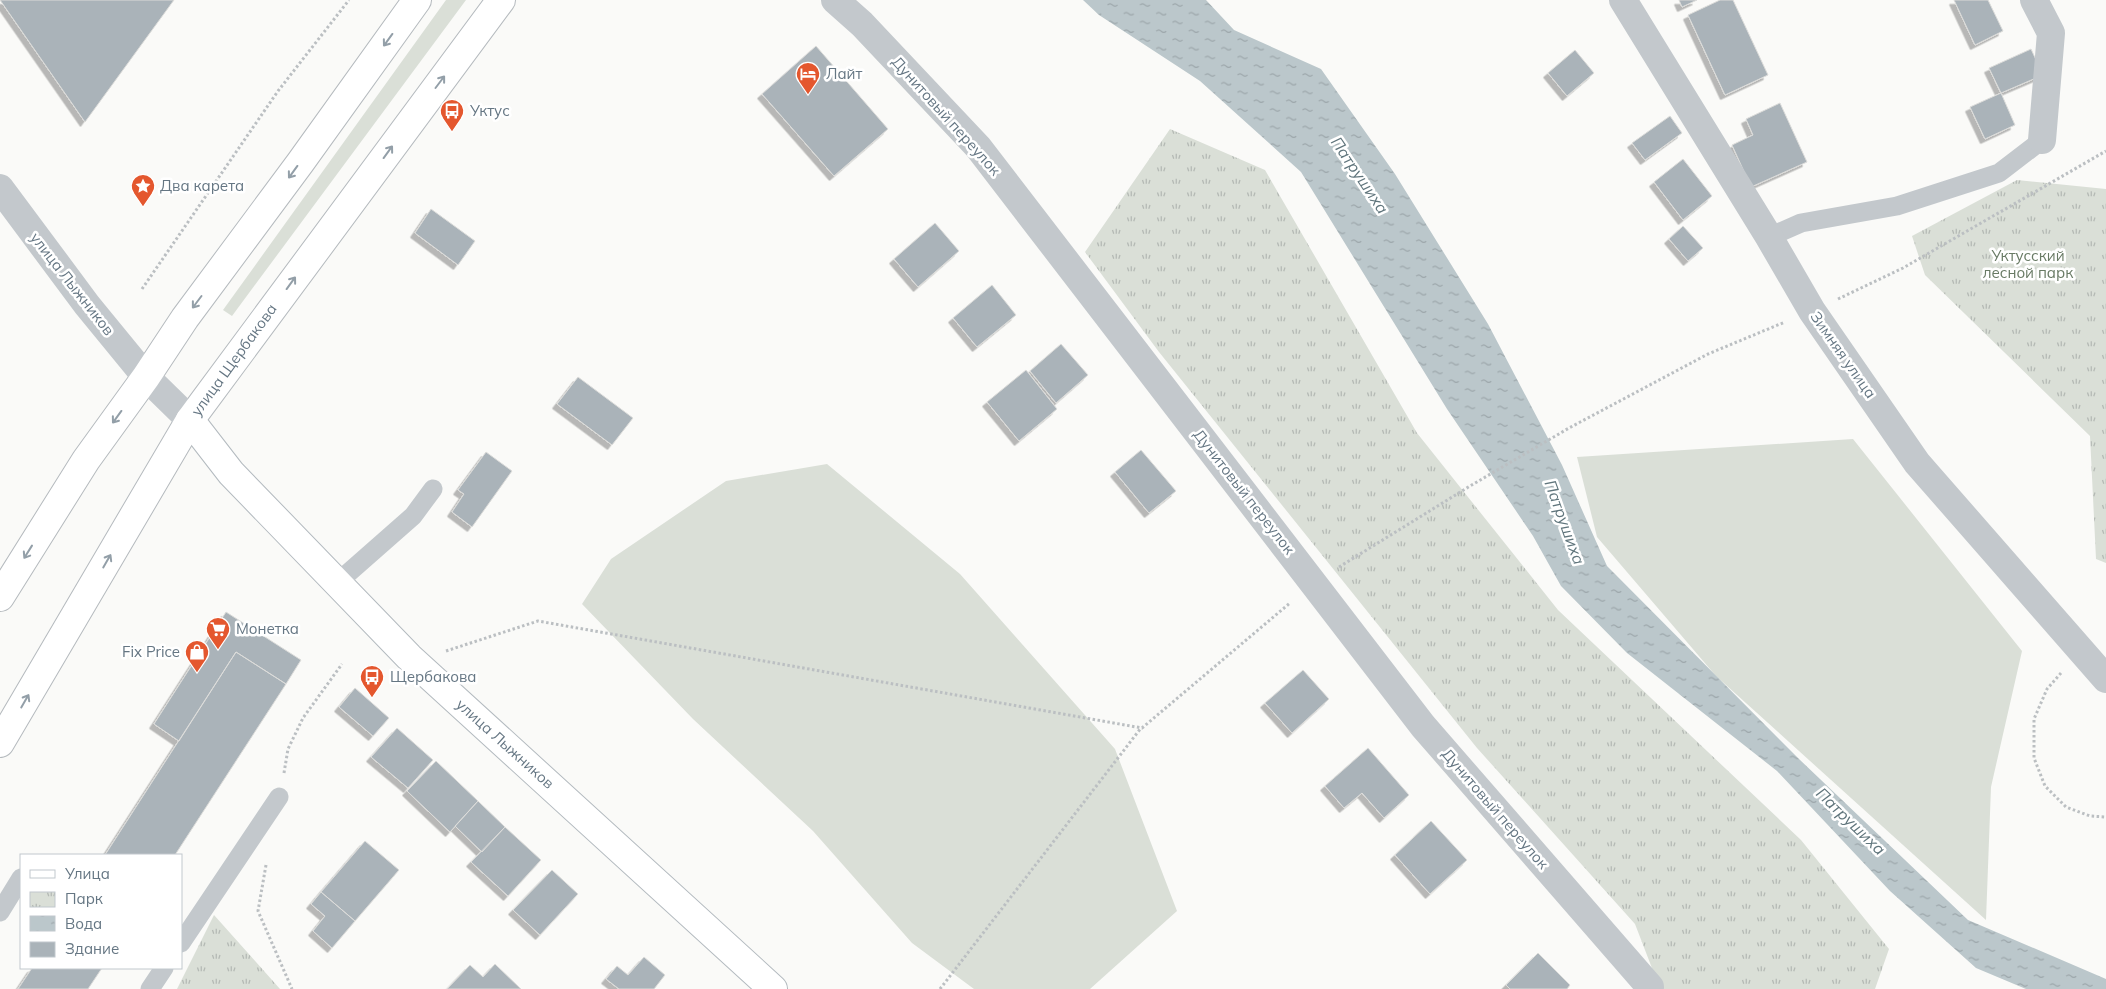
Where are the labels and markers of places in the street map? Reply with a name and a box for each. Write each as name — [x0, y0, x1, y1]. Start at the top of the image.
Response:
hotel icon: Лайт — [795, 61, 821, 95]
place label: Лайт — [826, 64, 863, 83]
bus stop icon: Уктус — [439, 98, 465, 132]
place label: Уктус — [469, 101, 510, 120]
place icon: Два карета — [130, 173, 156, 207]
place label: Два карета — [160, 176, 244, 195]
supermarket icon: Монетка — [205, 616, 231, 650]
place label: Монетка — [236, 619, 299, 638]
shop icon: Fix Price — [184, 639, 210, 673]
place label: Fix Price — [122, 642, 180, 661]
bus stop icon: Щербакова — [359, 664, 385, 698]
place label: Щербакова — [390, 667, 476, 686]

